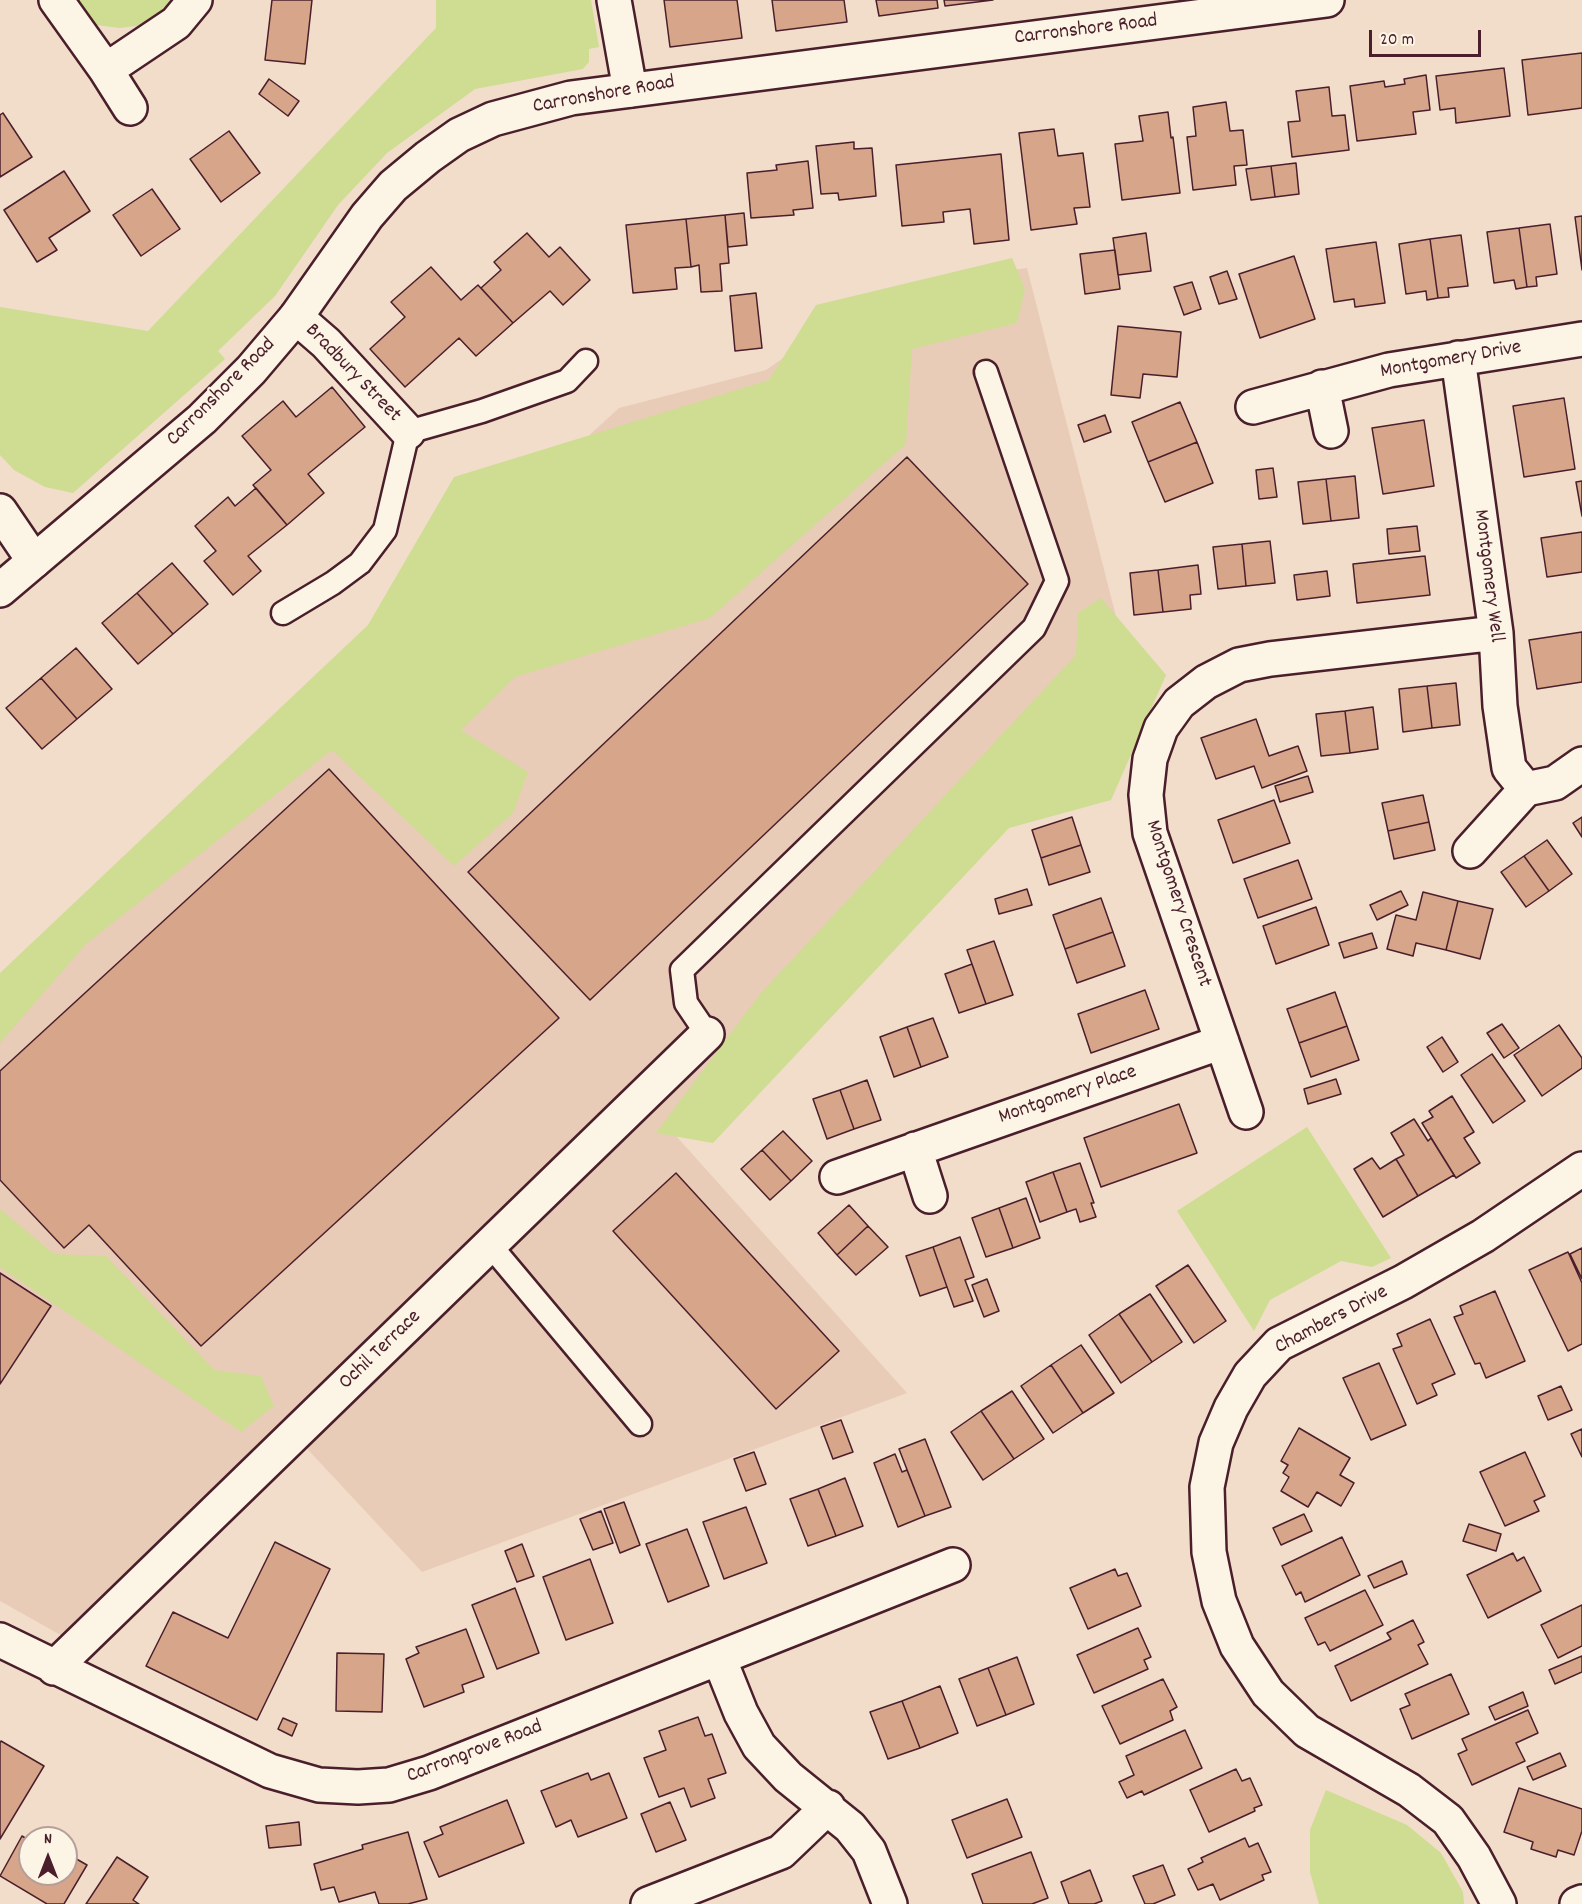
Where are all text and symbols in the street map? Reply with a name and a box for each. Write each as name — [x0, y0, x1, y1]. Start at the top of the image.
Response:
street label: Carronshore Road — [1013, 10, 1159, 52]
scale bar — [1372, 18, 1484, 56]
text: 20 m — [1380, 28, 1414, 53]
street label: Carronshore Road — [531, 71, 677, 121]
street label: Bradbury Street — [299, 319, 405, 429]
street label: Carronshore Road — [162, 333, 282, 453]
street label: Montgomery Drive — [1378, 336, 1524, 386]
street label: Montgomery Well — [1466, 508, 1508, 644]
street label: Montgomery Crescent — [1138, 817, 1216, 991]
street label: Montgomery Place — [996, 1061, 1140, 1131]
street label: Chambers Drive — [1271, 1281, 1393, 1361]
street label: Ochil Terrace — [335, 1306, 427, 1396]
street label: Carrongrove Road — [404, 1716, 546, 1790]
north arrow — [18, 1826, 78, 1886]
text: N — [44, 1828, 52, 1851]

